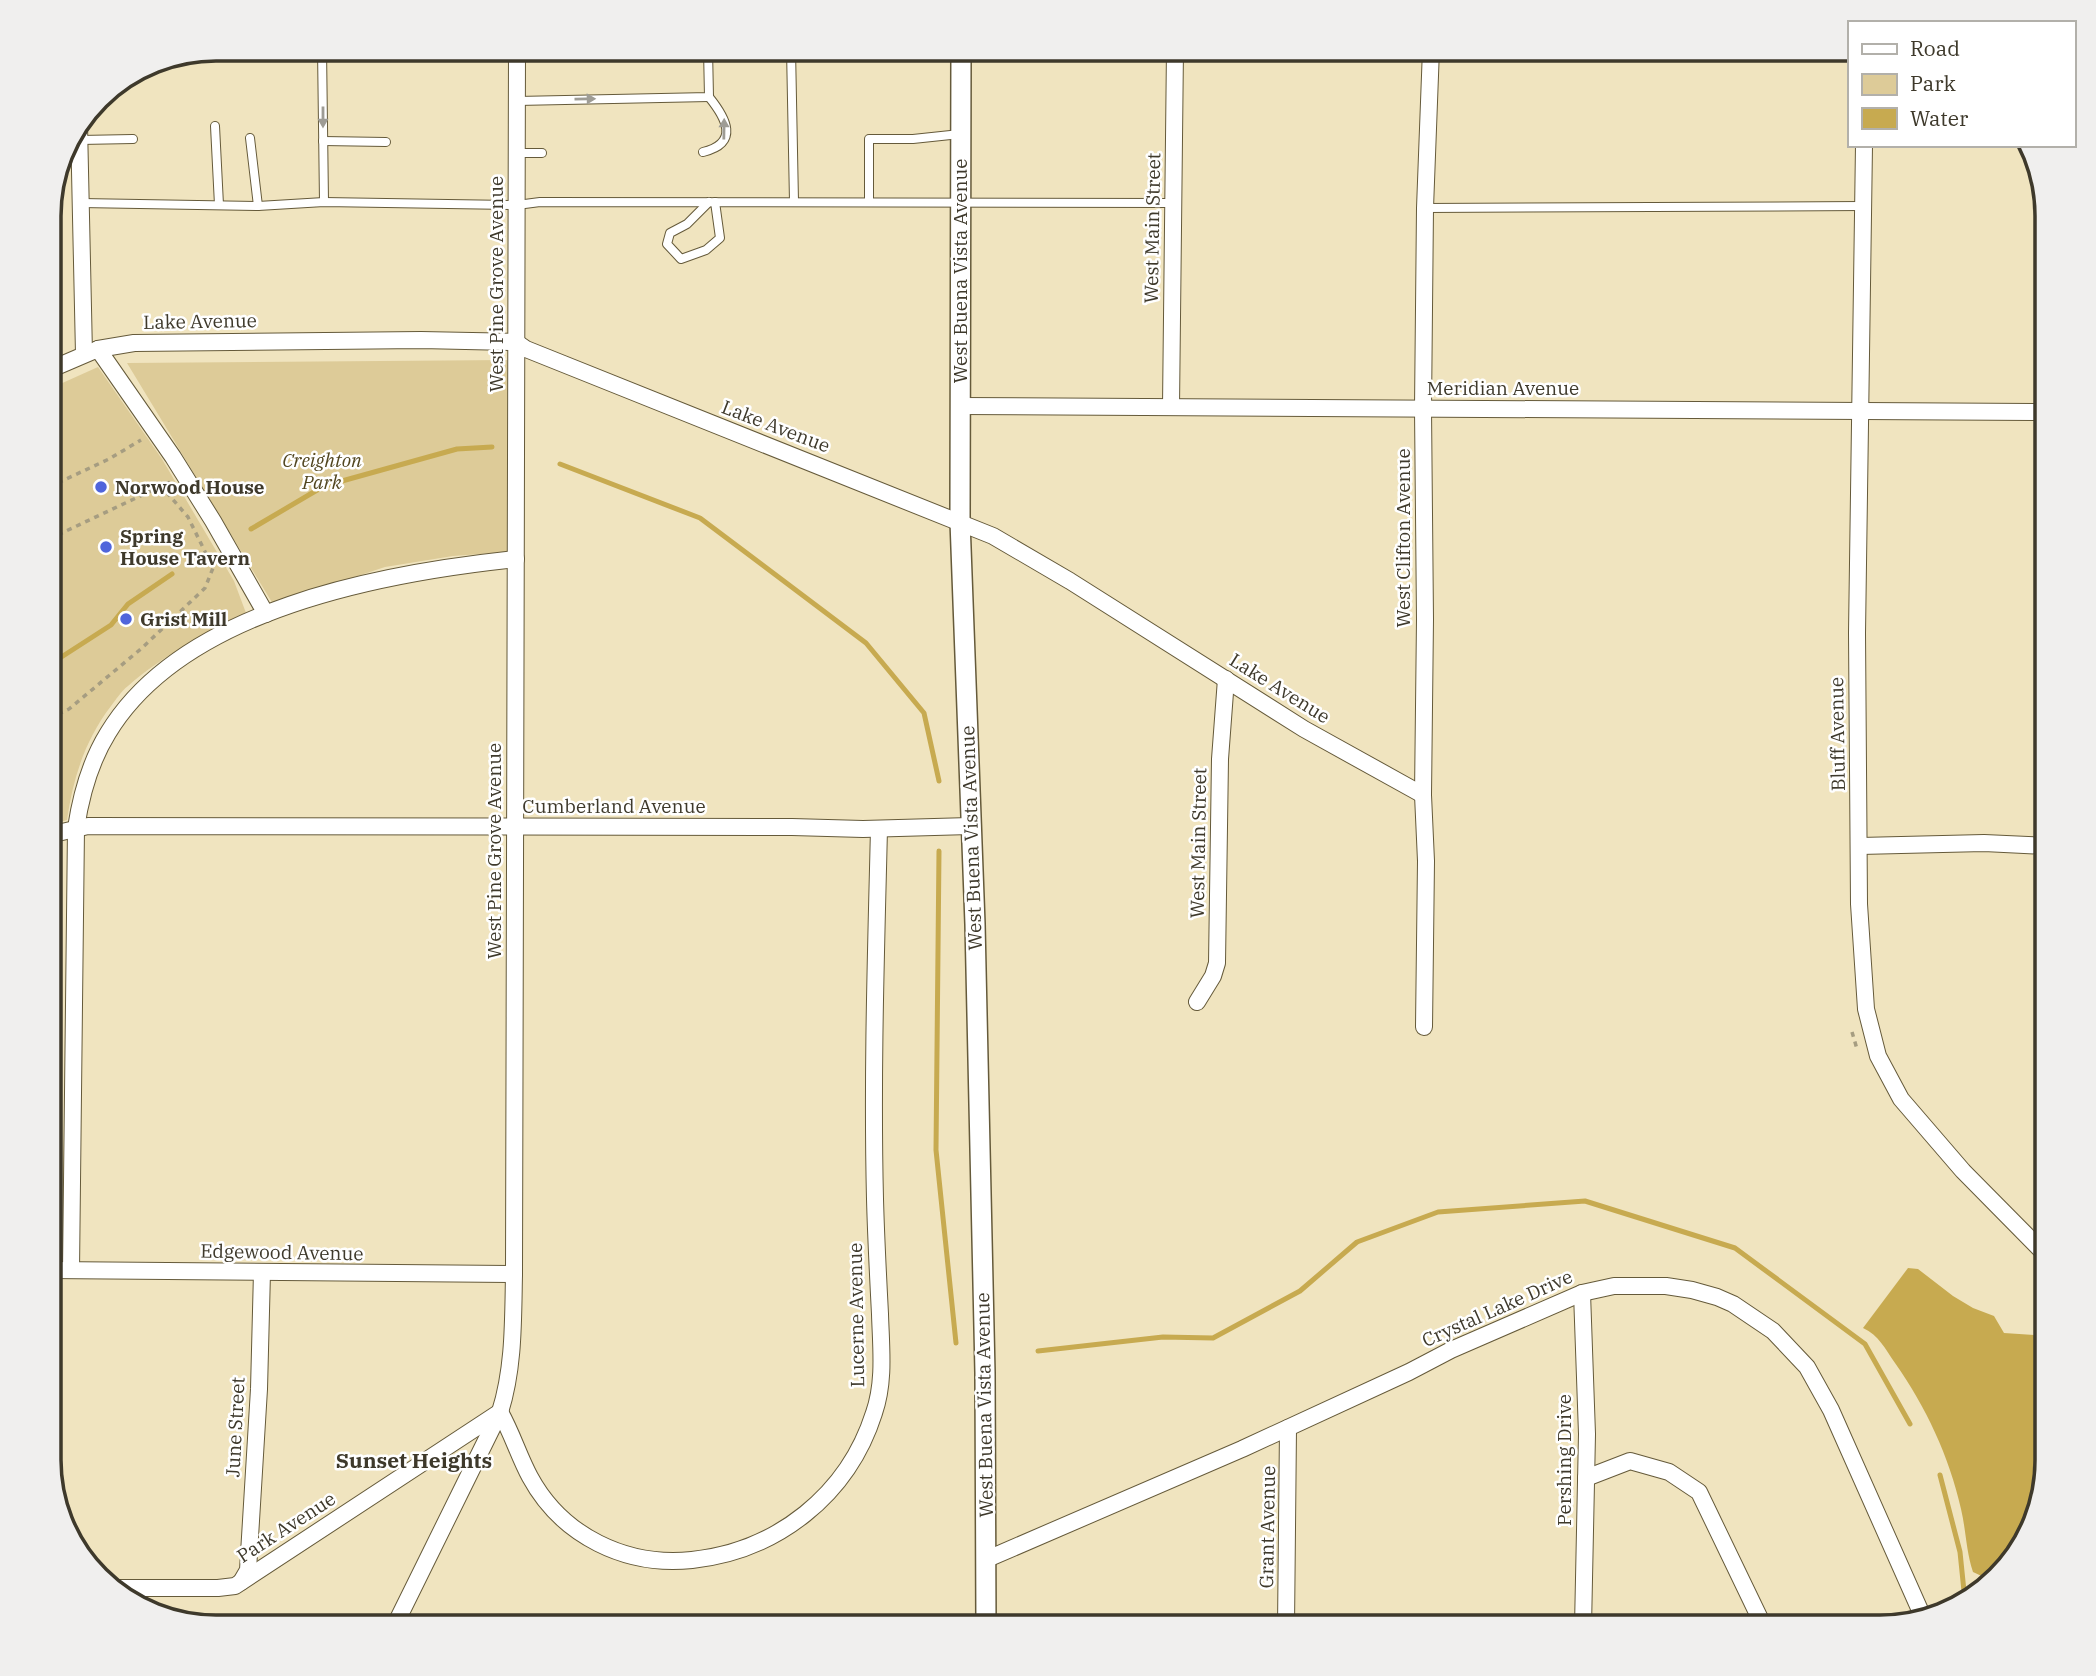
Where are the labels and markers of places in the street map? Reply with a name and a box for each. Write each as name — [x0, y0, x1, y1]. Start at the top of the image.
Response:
place label: Norwood House — [115, 475, 265, 499]
marker: Norwood House — [93, 479, 109, 495]
place label: Spring House Tavern — [120, 524, 250, 570]
marker: Spring House Tavern — [98, 539, 114, 555]
place label: Grist Mill — [140, 607, 227, 631]
marker: Grist Mill — [118, 611, 134, 627]

